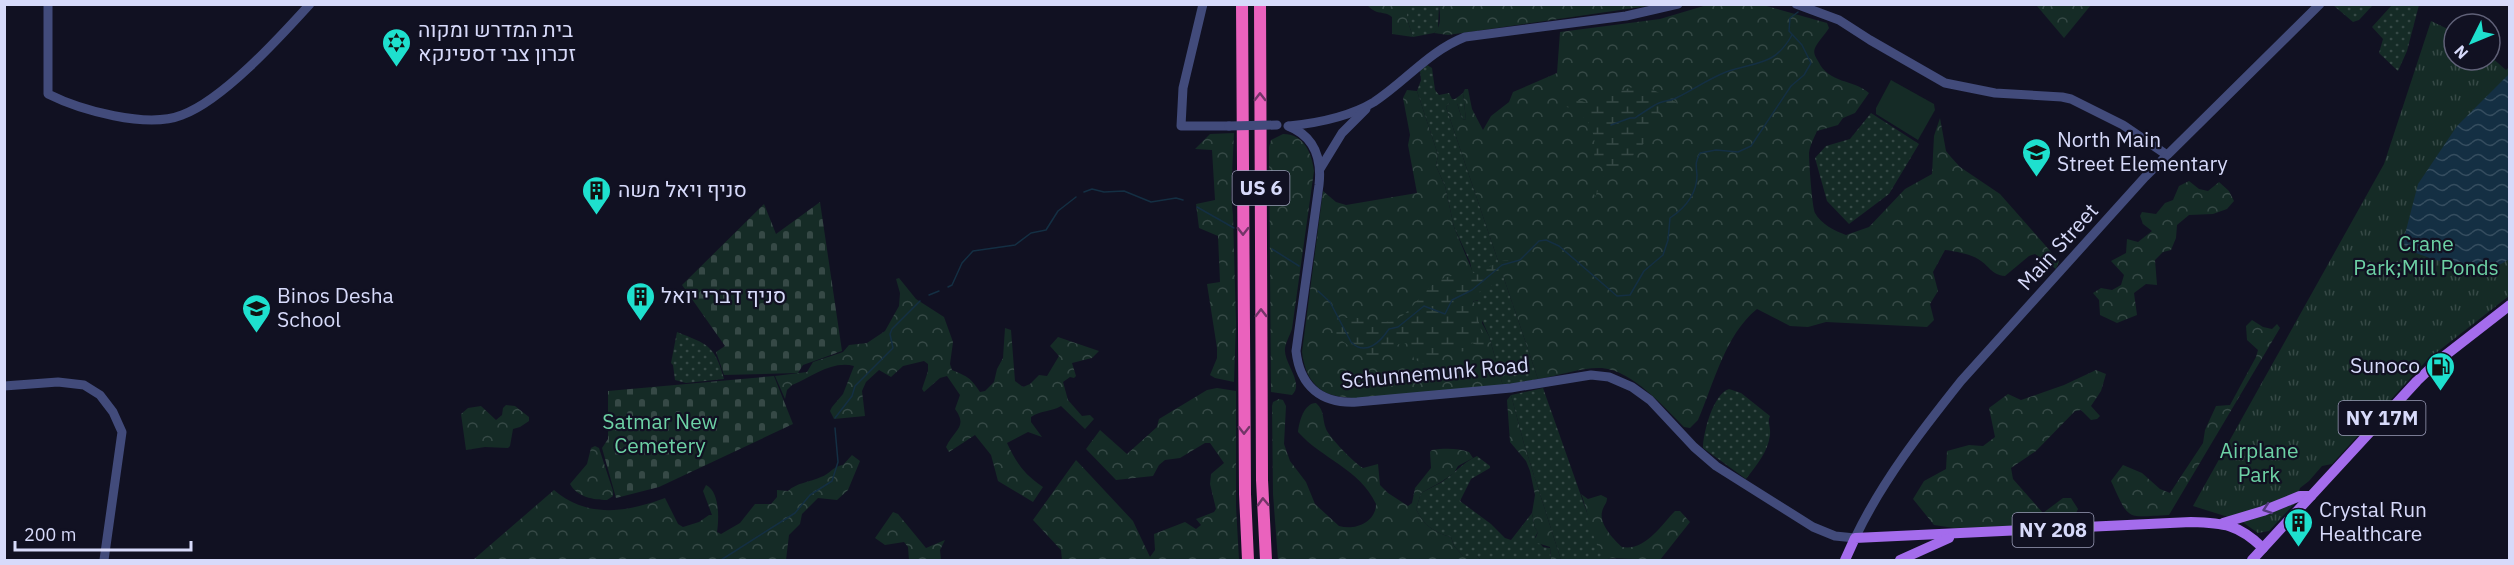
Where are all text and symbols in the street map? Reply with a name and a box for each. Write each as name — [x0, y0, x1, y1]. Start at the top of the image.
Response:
north arrow — [2442, 12, 2502, 72]
place label: בית המדרש ומקוה זכרון צבי דספינקא — [418, 15, 576, 67]
synagogue icon: בית המדרש ומקוה זכרון צבי דספינקא — [381, 26, 413, 68]
text: N — [2450, 41, 2472, 63]
one-way arrow — [1254, 93, 1267, 102]
place label: North Main Street Elementary — [2057, 125, 2228, 177]
school or university icon: North Main Street Elementary — [2020, 136, 2052, 178]
road number: US 6 — [1232, 171, 1290, 205]
building icon: סניף ויאל משה — [581, 174, 613, 216]
place label: סניף ויאל משה — [618, 175, 747, 203]
street label: Main Street — [2011, 197, 2104, 296]
one-way arrow — [1237, 226, 1249, 235]
park label: Crane Park;Mill Ponds — [2353, 229, 2499, 281]
building icon: סניף דברי יואל — [624, 280, 656, 322]
place label: Binos Desha School — [277, 281, 394, 333]
place label: סניף דברי יואל — [661, 281, 786, 309]
school or university icon: Binos Desha School — [240, 292, 272, 334]
one-way arrow — [1255, 309, 1268, 318]
street label: Schunnemunk Road — [1340, 350, 1530, 394]
fuel station icon: Sunoco — [2425, 350, 2457, 392]
place label: Sunoco — [2350, 351, 2420, 379]
road number: NY 17M — [2338, 401, 2426, 435]
park label: Satmar New Cemetery — [602, 407, 718, 459]
one-way arrow — [1238, 426, 1250, 435]
park label: Airplane Park — [2220, 436, 2298, 488]
place label: Crystal Run Healthcare — [2319, 495, 2427, 547]
one-way arrow — [1257, 498, 1269, 507]
one-way arrow — [2262, 502, 2273, 515]
building icon: Crystal Run Healthcare — [2282, 506, 2314, 548]
road number: NY 208 — [2012, 513, 2094, 547]
scale bar — [15, 514, 190, 552]
text: 200 m — [24, 523, 76, 546]

